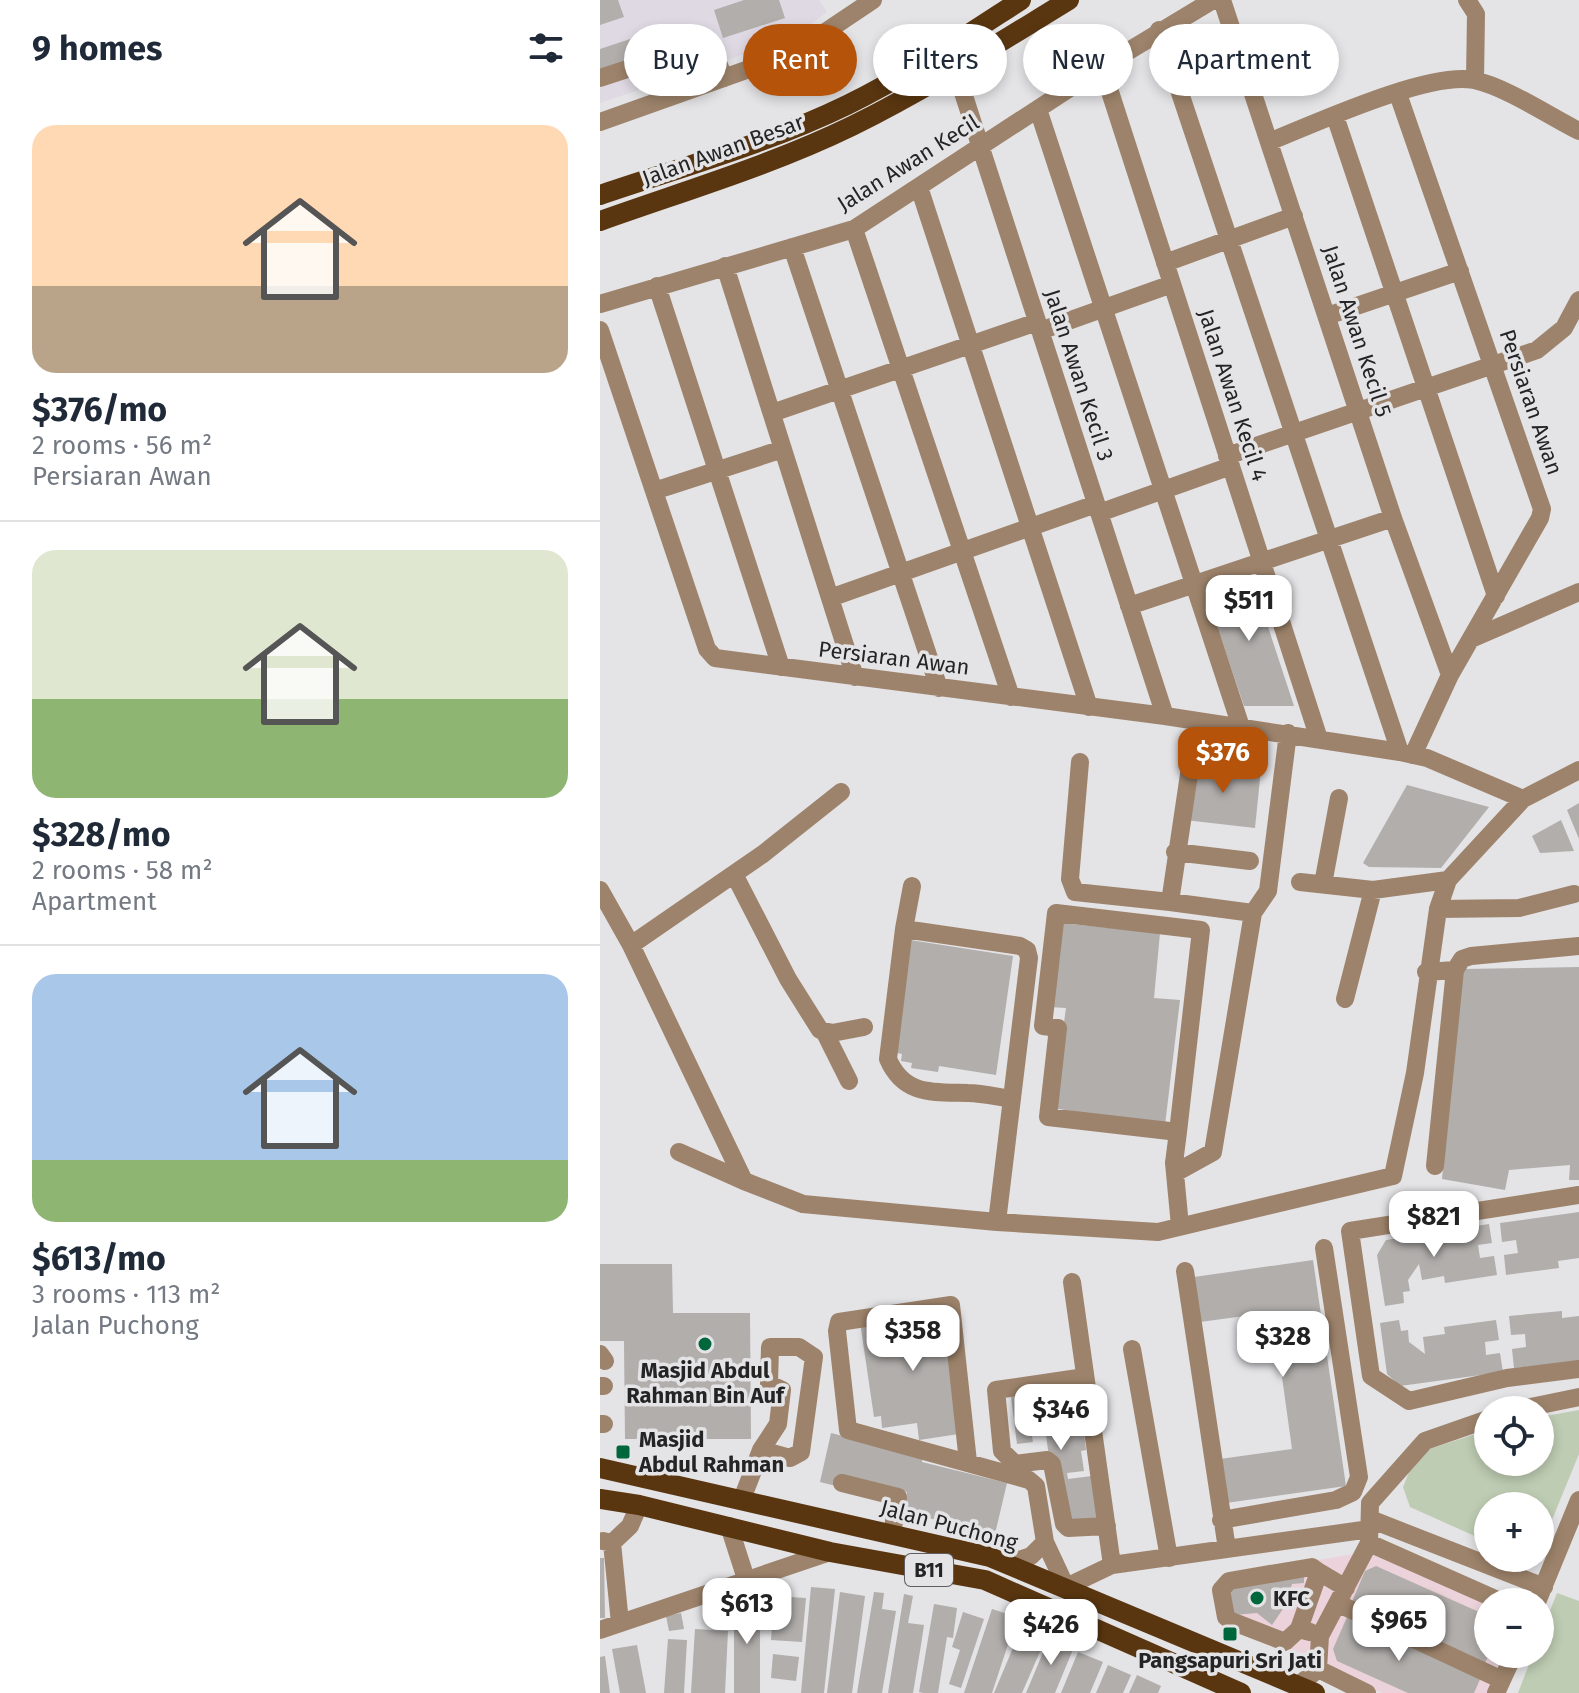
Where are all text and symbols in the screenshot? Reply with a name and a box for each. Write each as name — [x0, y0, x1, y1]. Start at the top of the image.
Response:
chip: Buy — [624, 24, 727, 96]
chip: Rent — [743, 24, 857, 96]
chip: Filters — [873, 24, 1007, 96]
chip: New — [1023, 24, 1133, 96]
chip: Apartment — [1149, 24, 1339, 96]
icon: filters — [524, 26, 568, 70]
text: 9 homes — [32, 28, 163, 69]
street label: Jalan Awan Besar — [638, 108, 808, 192]
street label: Jalan Awan Kecil — [832, 109, 984, 217]
icon: home — [228, 177, 372, 321]
street label: Jalan Awan Kecil 5 — [1317, 242, 1397, 420]
street label: Jalan Awan Kecil 3 — [1039, 286, 1119, 464]
street label: Jalan Awan Kecil 4 — [1192, 305, 1274, 485]
street label: Persiaran Awan — [1493, 326, 1569, 478]
text: $376/mo — [32, 389, 167, 430]
text: 2 rooms · 56 m² — [32, 430, 212, 461]
text: Persiaran Awan — [32, 461, 212, 492]
pin: $511 — [1202, 575, 1296, 643]
text: $511 — [1224, 585, 1274, 616]
icon: home — [228, 602, 372, 746]
street label: Persiaran Awan — [817, 635, 971, 681]
pin: $376 — [1176, 727, 1270, 795]
text: $376 — [1196, 737, 1250, 768]
text: $328/mo — [32, 814, 171, 855]
text: 2 rooms · 58 m² — [32, 855, 213, 886]
text: Apartment — [32, 886, 157, 917]
icon: home — [228, 1026, 372, 1170]
pin: $821 — [1387, 1191, 1481, 1259]
text: $821 — [1407, 1201, 1461, 1232]
text: $613/mo — [32, 1238, 166, 1279]
text: 3 rooms · 113 m² — [32, 1279, 221, 1310]
pin: $358 — [866, 1305, 960, 1373]
text: Jalan Puchong — [32, 1310, 199, 1341]
pin: $328 — [1236, 1311, 1330, 1379]
text: $358 — [885, 1315, 941, 1346]
text: $328 — [1255, 1321, 1311, 1352]
marker: Masjid Abdul Rahman Bin Auf — [696, 1335, 714, 1353]
place label: Masjid Abdul Rahman Bin Auf — [626, 1357, 786, 1409]
pin: $346 — [1014, 1384, 1108, 1452]
text: $346 — [1032, 1394, 1090, 1425]
map controls — [1474, 1396, 1554, 1668]
button: locate — [1474, 1396, 1554, 1476]
place label: Masjid Abdul Rahman — [638, 1426, 784, 1478]
marker: Masjid Abdul Rahman — [614, 1443, 632, 1461]
button: + — [1474, 1492, 1554, 1572]
street label: Jalan Puchong — [877, 1494, 1021, 1556]
road number: B11 — [905, 1554, 953, 1586]
pin: $613 — [700, 1578, 794, 1646]
place label: KFC — [1273, 1585, 1310, 1612]
text: $613 — [720, 1588, 774, 1619]
button: − — [1474, 1588, 1554, 1668]
marker: KFC — [1248, 1589, 1266, 1607]
pin: $965 — [1352, 1595, 1446, 1663]
pin: $426 — [1004, 1599, 1098, 1667]
text: $965 — [1371, 1605, 1427, 1636]
text: $426 — [1023, 1609, 1079, 1640]
marker: Pangsapuri Sri Jati — [1221, 1625, 1239, 1643]
place label: Pangsapuri Sri Jati — [1138, 1647, 1322, 1674]

